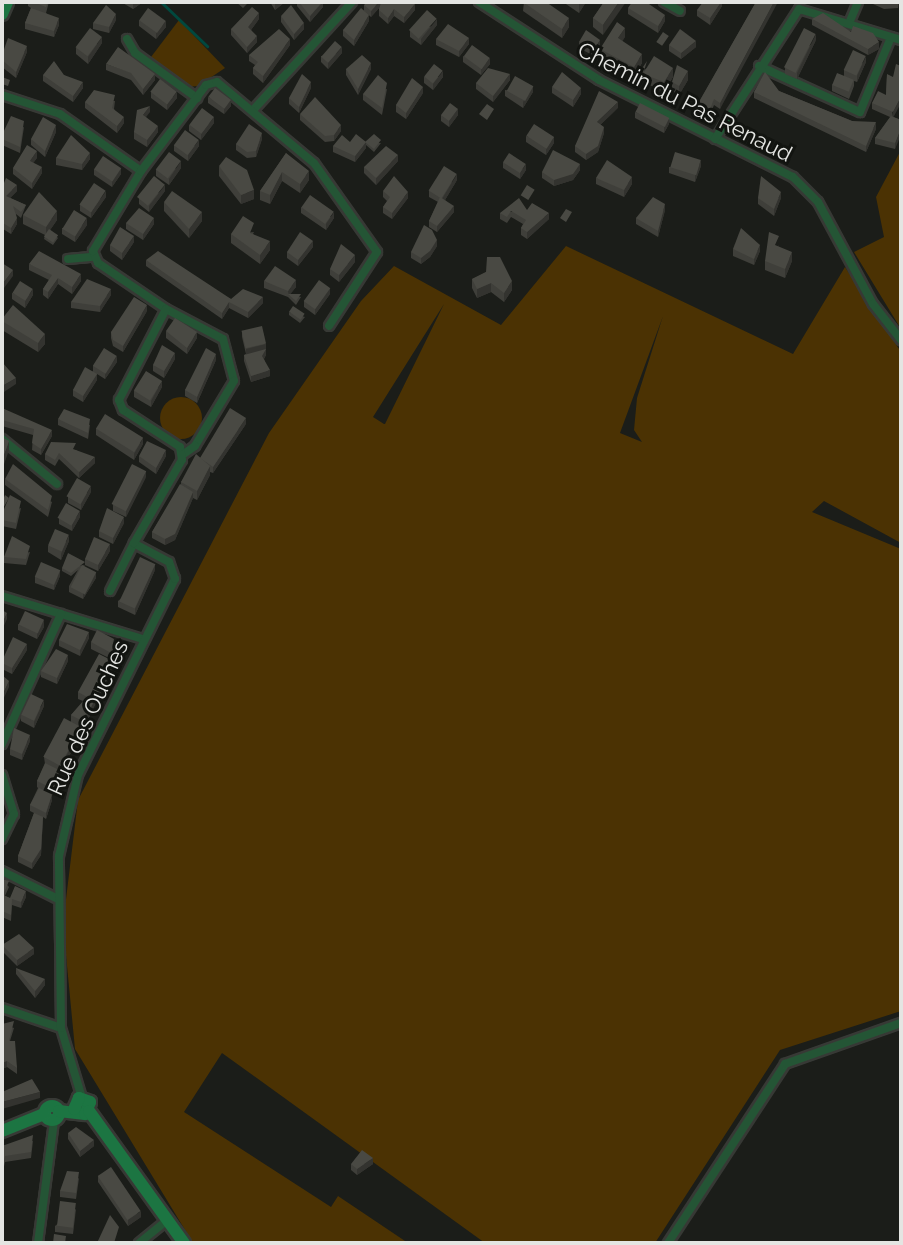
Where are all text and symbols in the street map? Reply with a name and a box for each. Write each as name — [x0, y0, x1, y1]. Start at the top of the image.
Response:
street label: Chemin du Pas Renaud — [573, 36, 797, 168]
street label: Rue des Ouches — [42, 637, 134, 799]

